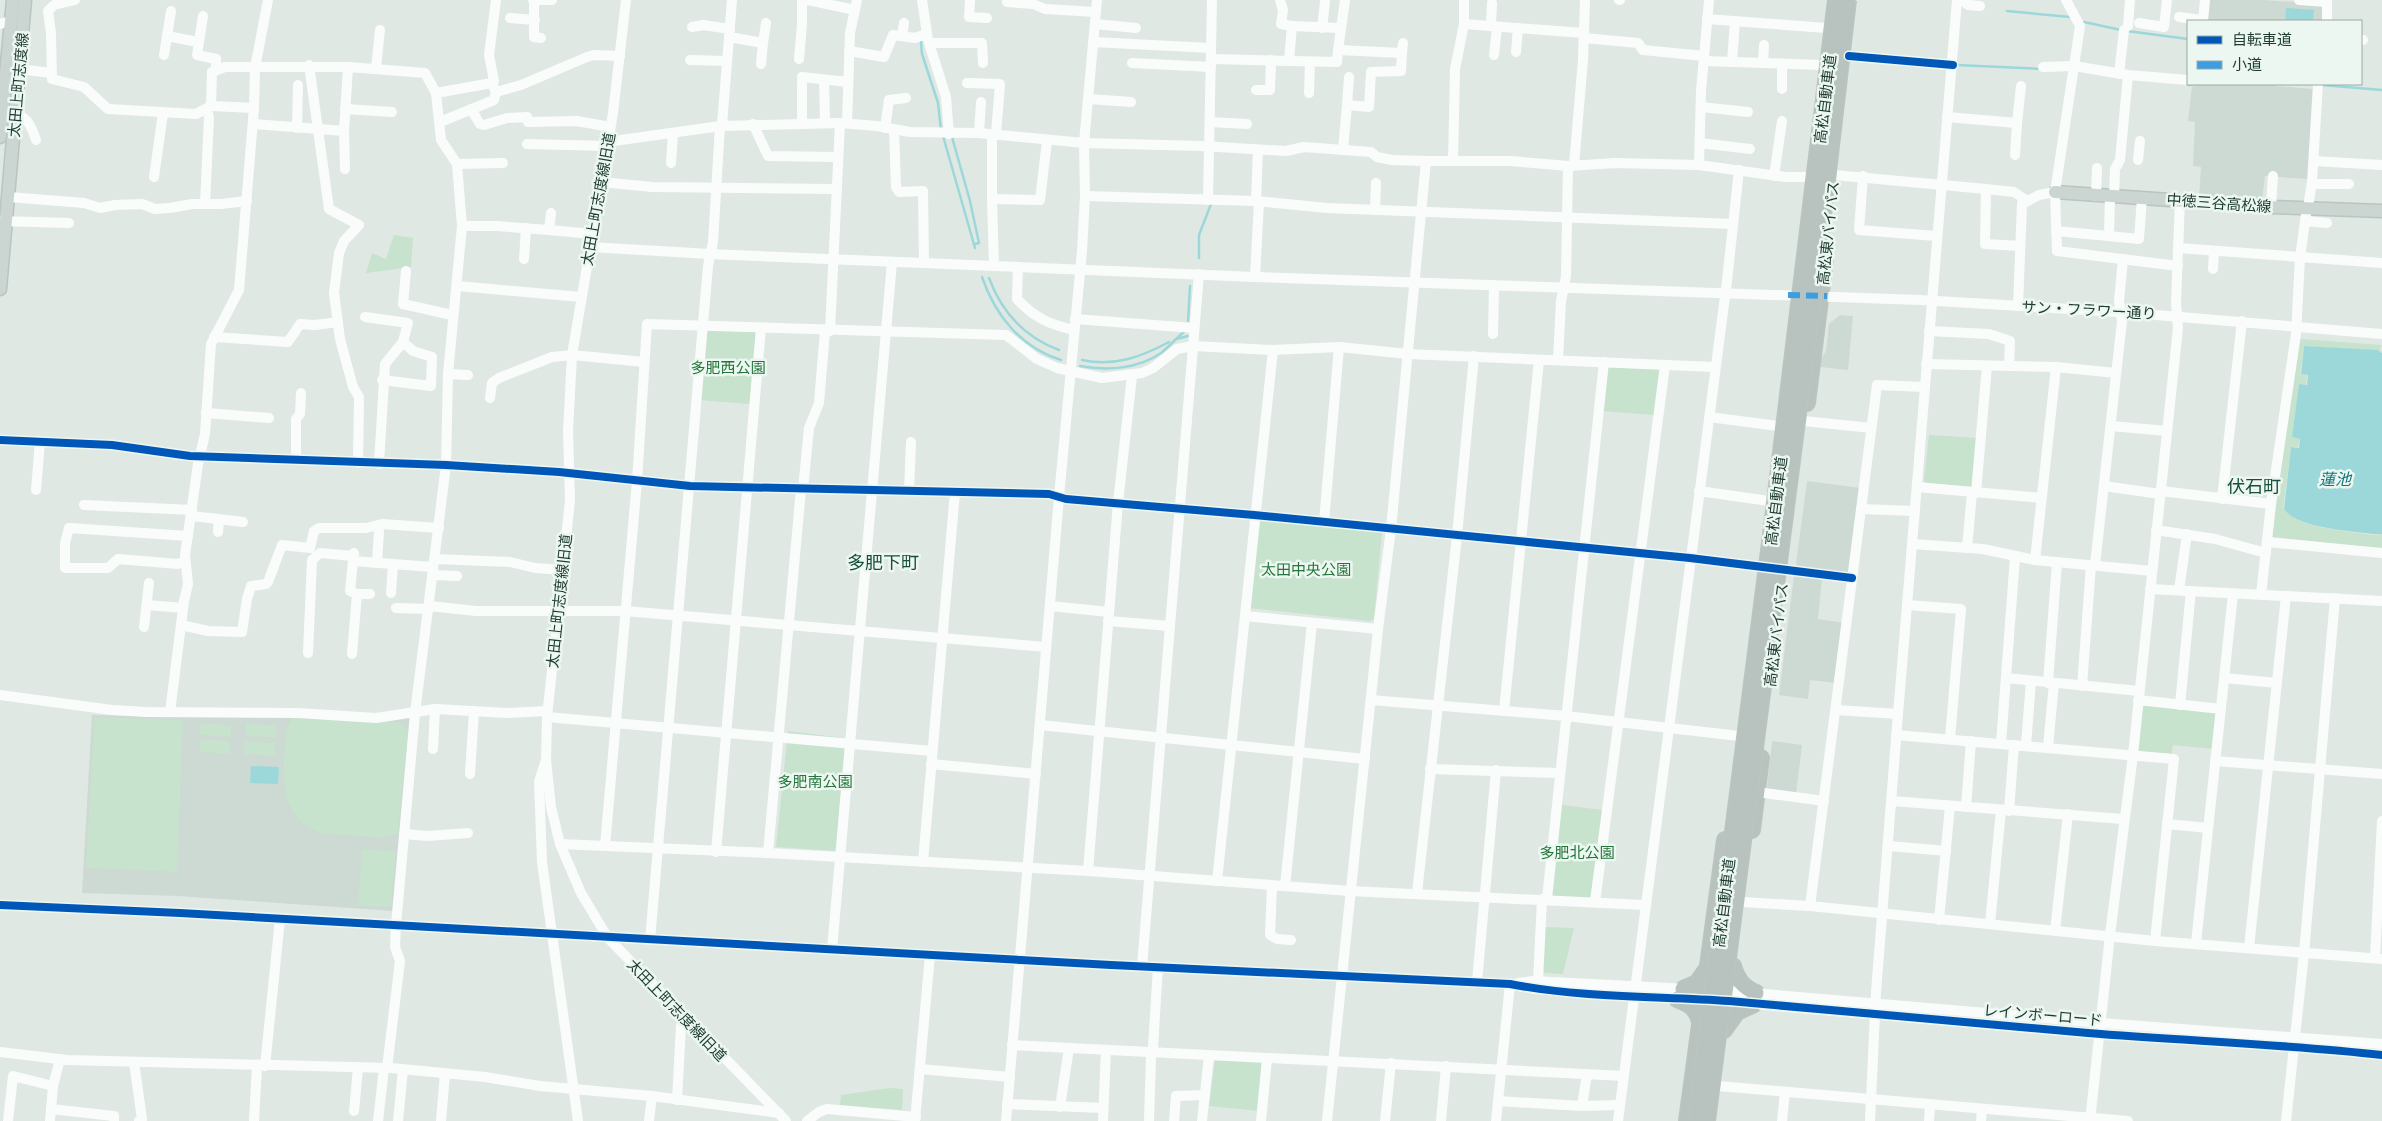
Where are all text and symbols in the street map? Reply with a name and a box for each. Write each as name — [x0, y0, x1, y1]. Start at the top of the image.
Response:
legend — [2187, 20, 2362, 85]
text: 自転車道 — [2232, 30, 2292, 49]
street label: 太田上町志度線 — [4, 32, 32, 138]
street label: 高松自動車道 — [1810, 53, 1840, 145]
text: 小道 — [2232, 55, 2262, 74]
street label: 太田上町志度線旧道 — [577, 131, 619, 267]
street label: 高松東バイパス — [1813, 180, 1843, 286]
street label: 中徳三谷高松線 — [2166, 190, 2272, 216]
street label: サン・フラワー通り — [2021, 297, 2157, 323]
park label: 多肥西公園 — [690, 358, 766, 377]
street label: 高松自動車道 — [1761, 455, 1791, 547]
water label: 蓮池 — [2319, 469, 2353, 489]
district label: 伏石町 — [2227, 475, 2281, 498]
street label: 太田上町志度線旧道 — [542, 533, 576, 669]
district label: 多肥下町 — [847, 551, 919, 574]
park label: 太田中央公園 — [1261, 560, 1351, 579]
street label: 高松東バイパス — [1760, 582, 1792, 688]
park label: 多肥南公園 — [777, 772, 853, 791]
park label: 多肥北公園 — [1539, 843, 1615, 862]
street label: 高松自動車道 — [1709, 857, 1739, 949]
street label: 太田上町志度線旧道 — [623, 955, 731, 1065]
street label: レインボーロード — [1982, 1000, 2104, 1030]

